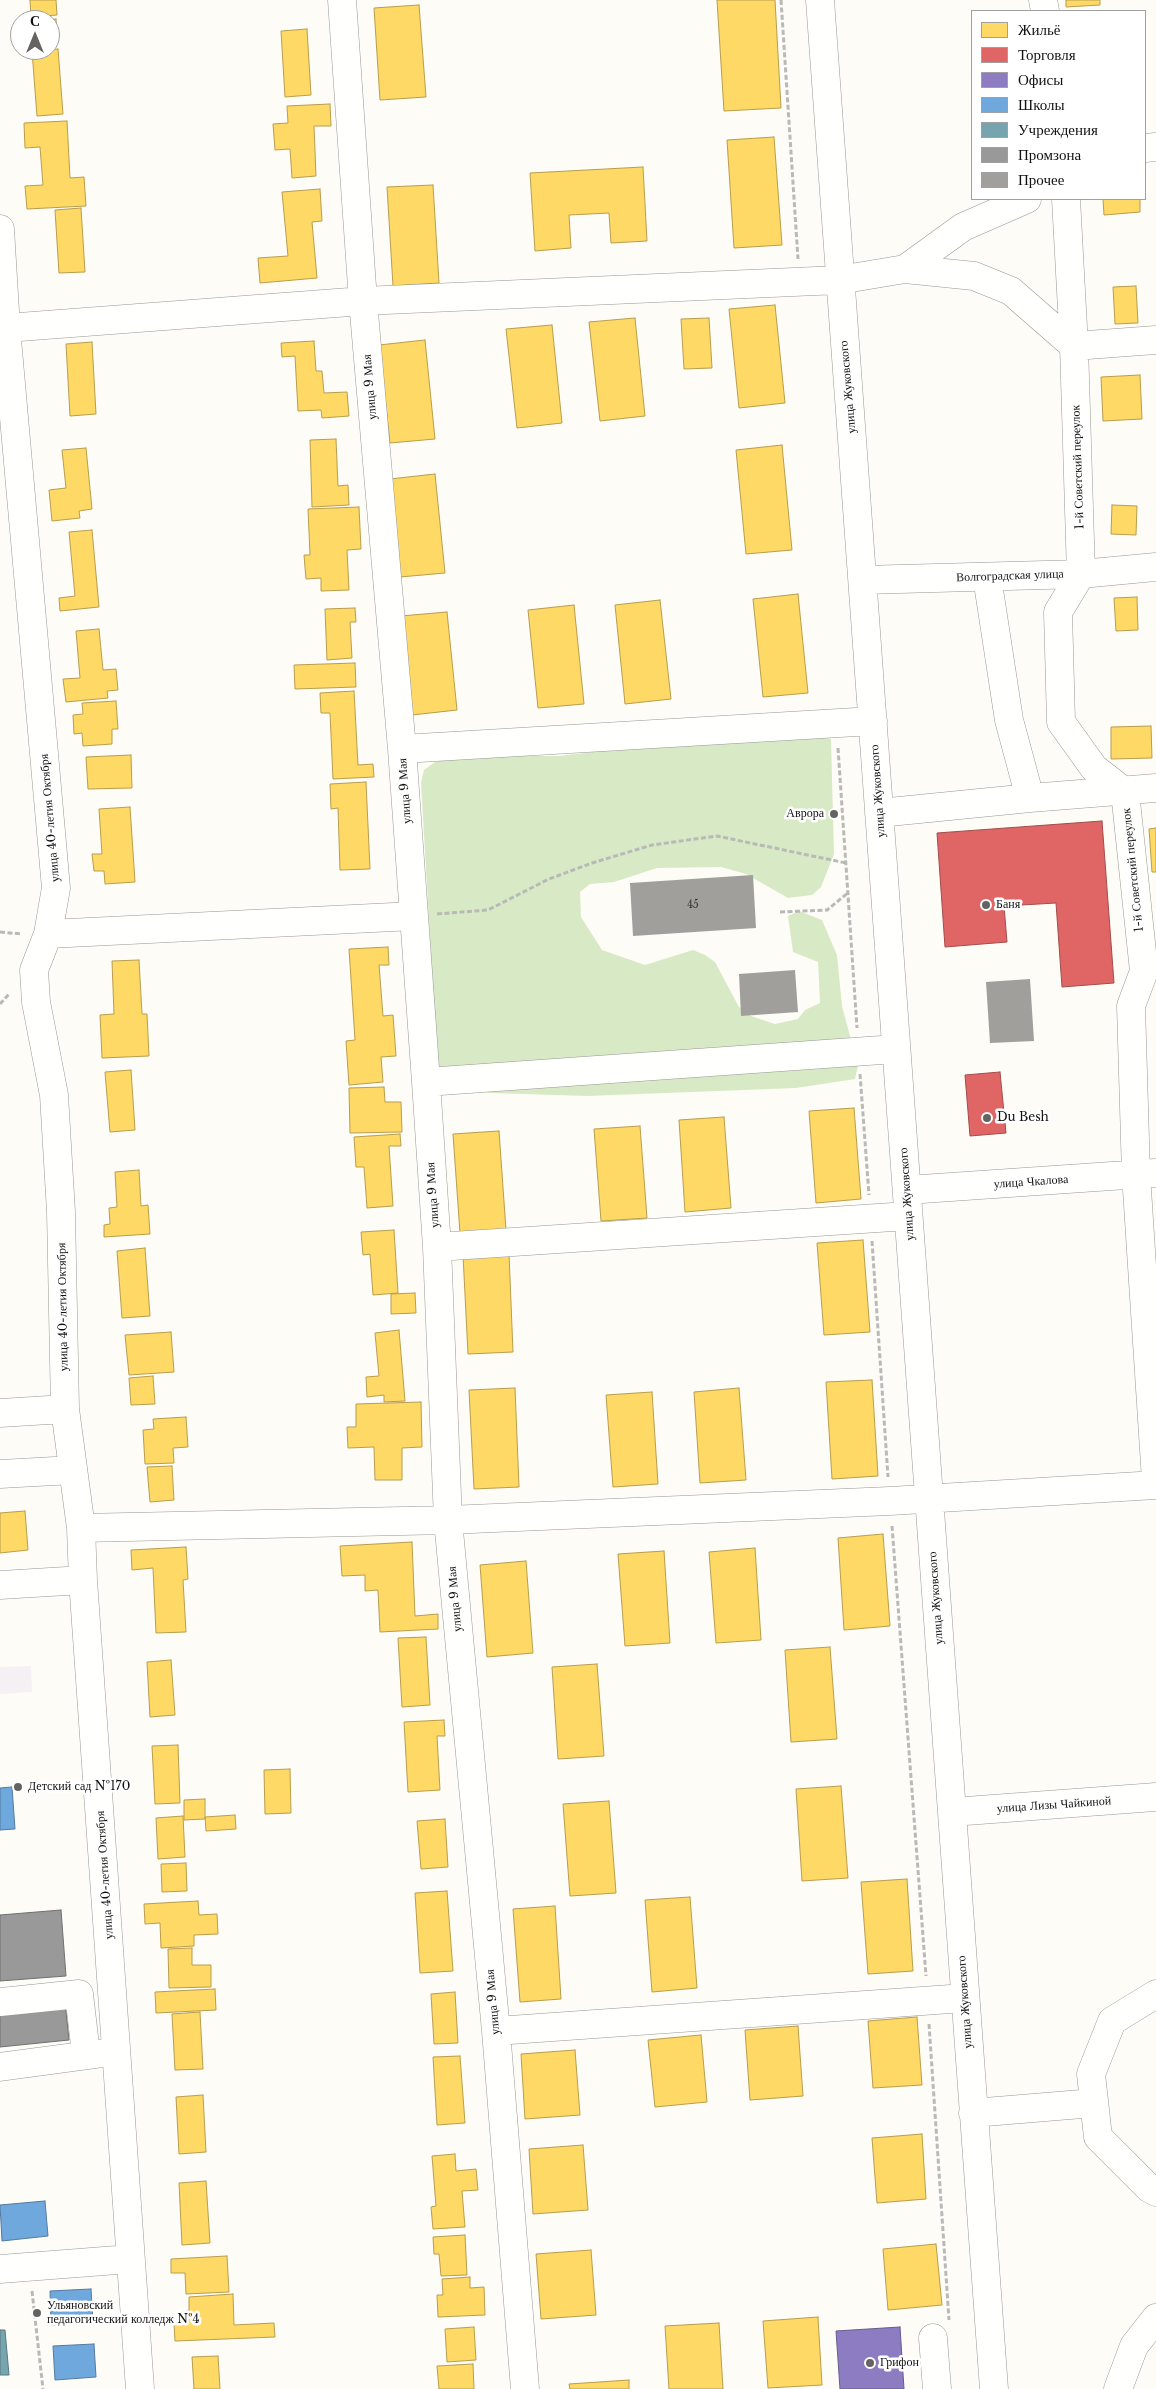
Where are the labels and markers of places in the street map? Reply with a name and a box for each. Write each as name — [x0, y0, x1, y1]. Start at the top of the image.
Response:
place label: Аврора — [786, 807, 824, 821]
marker: Аврора — [828, 808, 840, 820]
place label: Баня — [996, 898, 1020, 912]
marker: Баня — [980, 899, 992, 911]
place label: Du Besh — [997, 1111, 1049, 1125]
marker: Du Besh — [981, 1112, 993, 1124]
place label: Детский сад №170 — [28, 1780, 130, 1794]
marker: Детский сад №170 — [12, 1781, 24, 1793]
place label: Ульяновский педагогический колледж №4 — [47, 2299, 200, 2327]
marker: Ульяновский педагогический колледж №4 — [31, 2307, 43, 2319]
place label: Грифон — [880, 2356, 919, 2370]
marker: Грифон — [864, 2357, 876, 2369]

